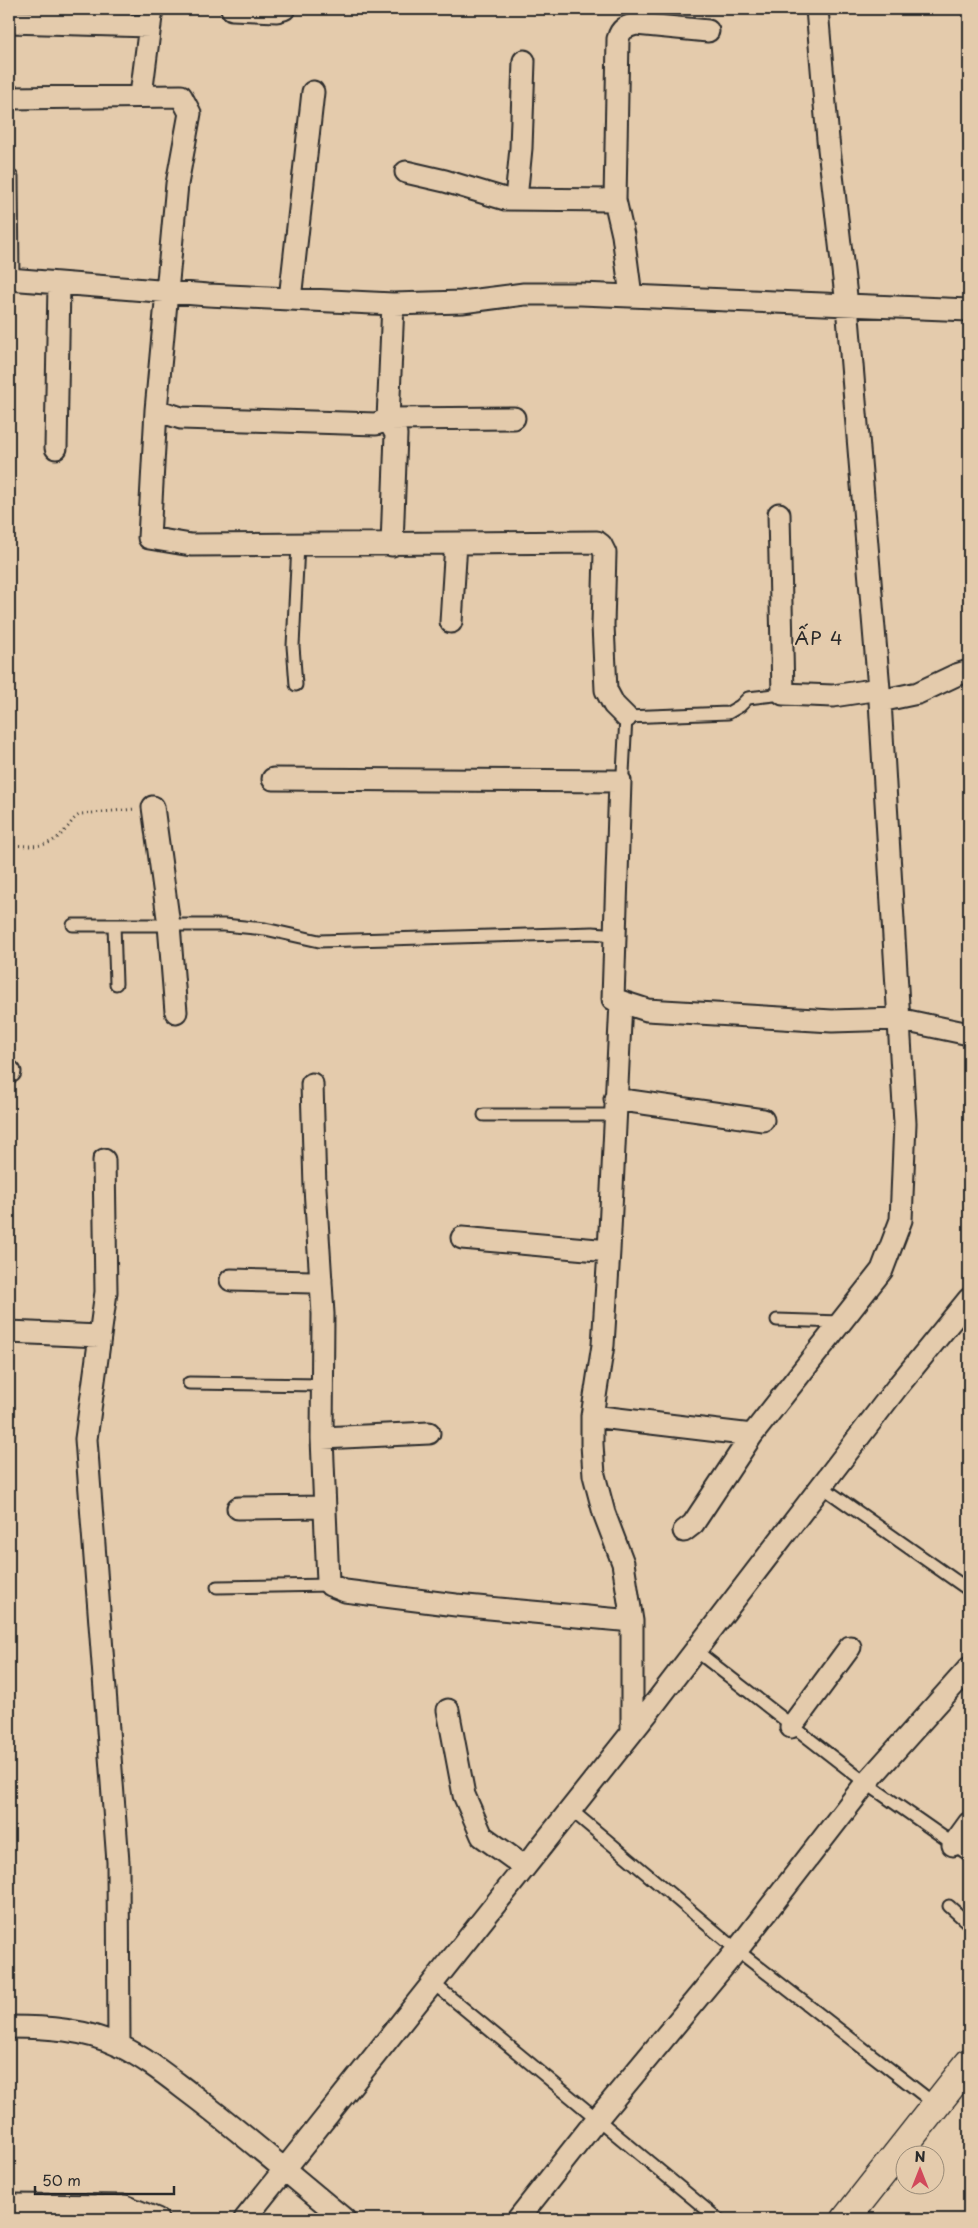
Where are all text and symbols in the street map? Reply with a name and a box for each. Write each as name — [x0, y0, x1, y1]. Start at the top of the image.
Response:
district label: ẤP 4 — [794, 623, 844, 651]
north arrow — [896, 2146, 946, 2196]
text: N — [914, 2146, 926, 2167]
scale bar — [35, 2163, 174, 2195]
text: 50 m — [42, 2168, 81, 2191]

